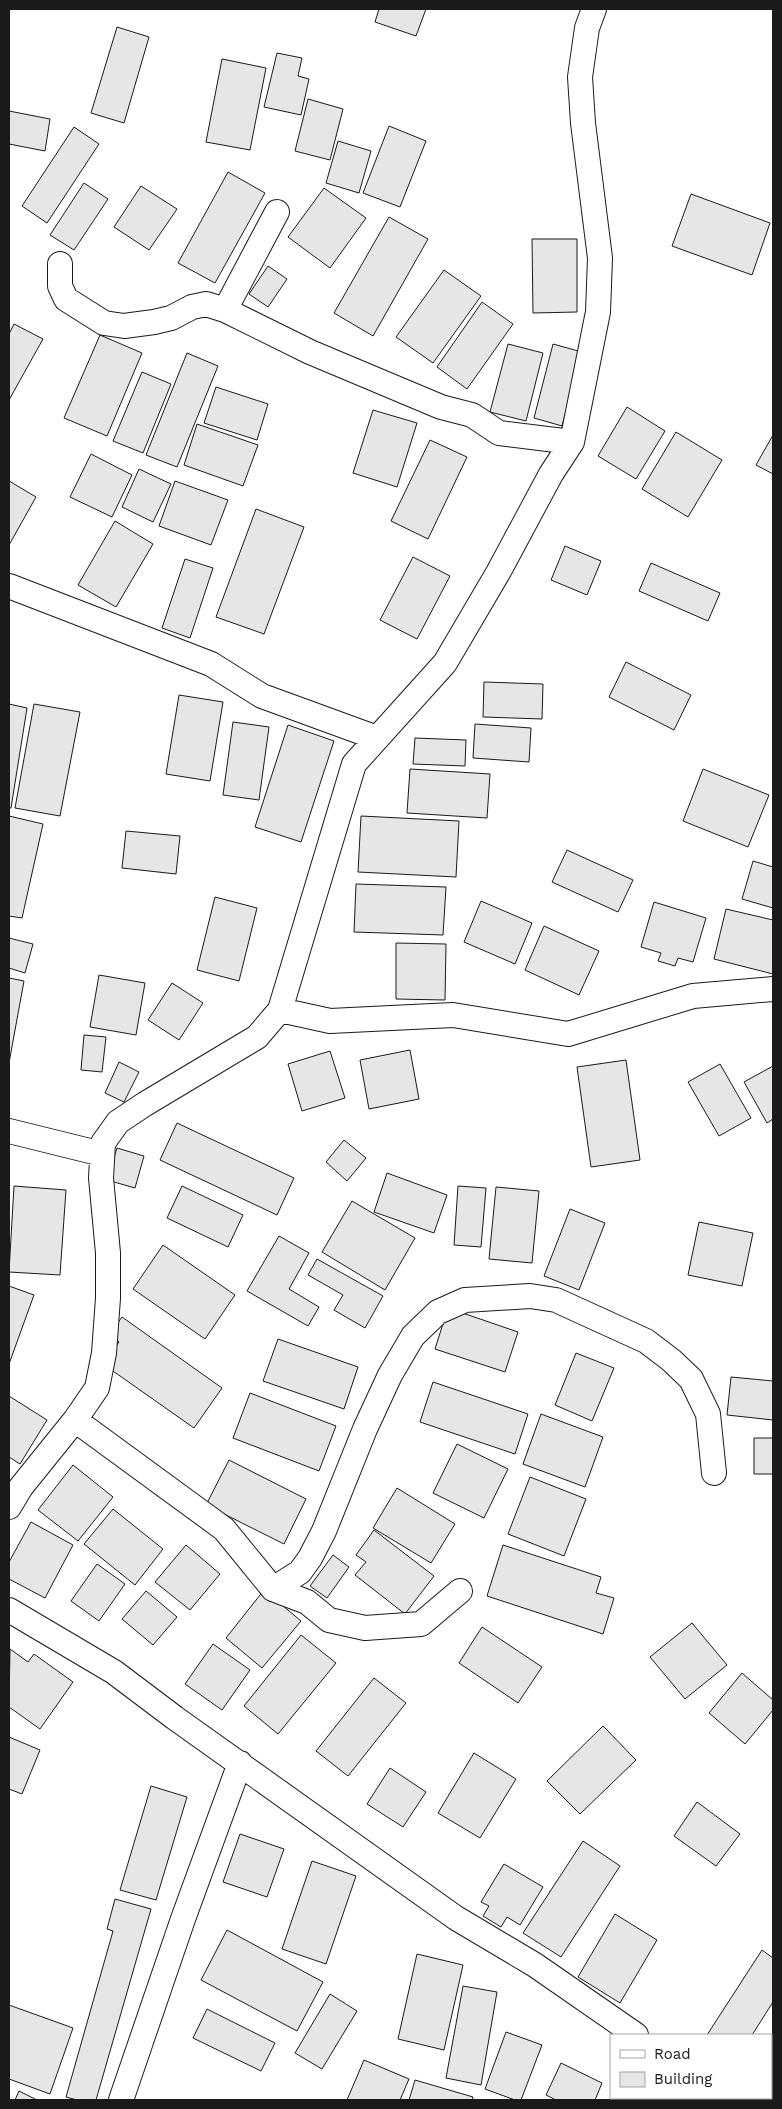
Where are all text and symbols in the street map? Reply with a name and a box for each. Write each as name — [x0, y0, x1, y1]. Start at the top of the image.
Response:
legend — [610, 2034, 772, 2099]
text: Road — [654, 2045, 691, 2063]
text: Building — [654, 2070, 712, 2088]

